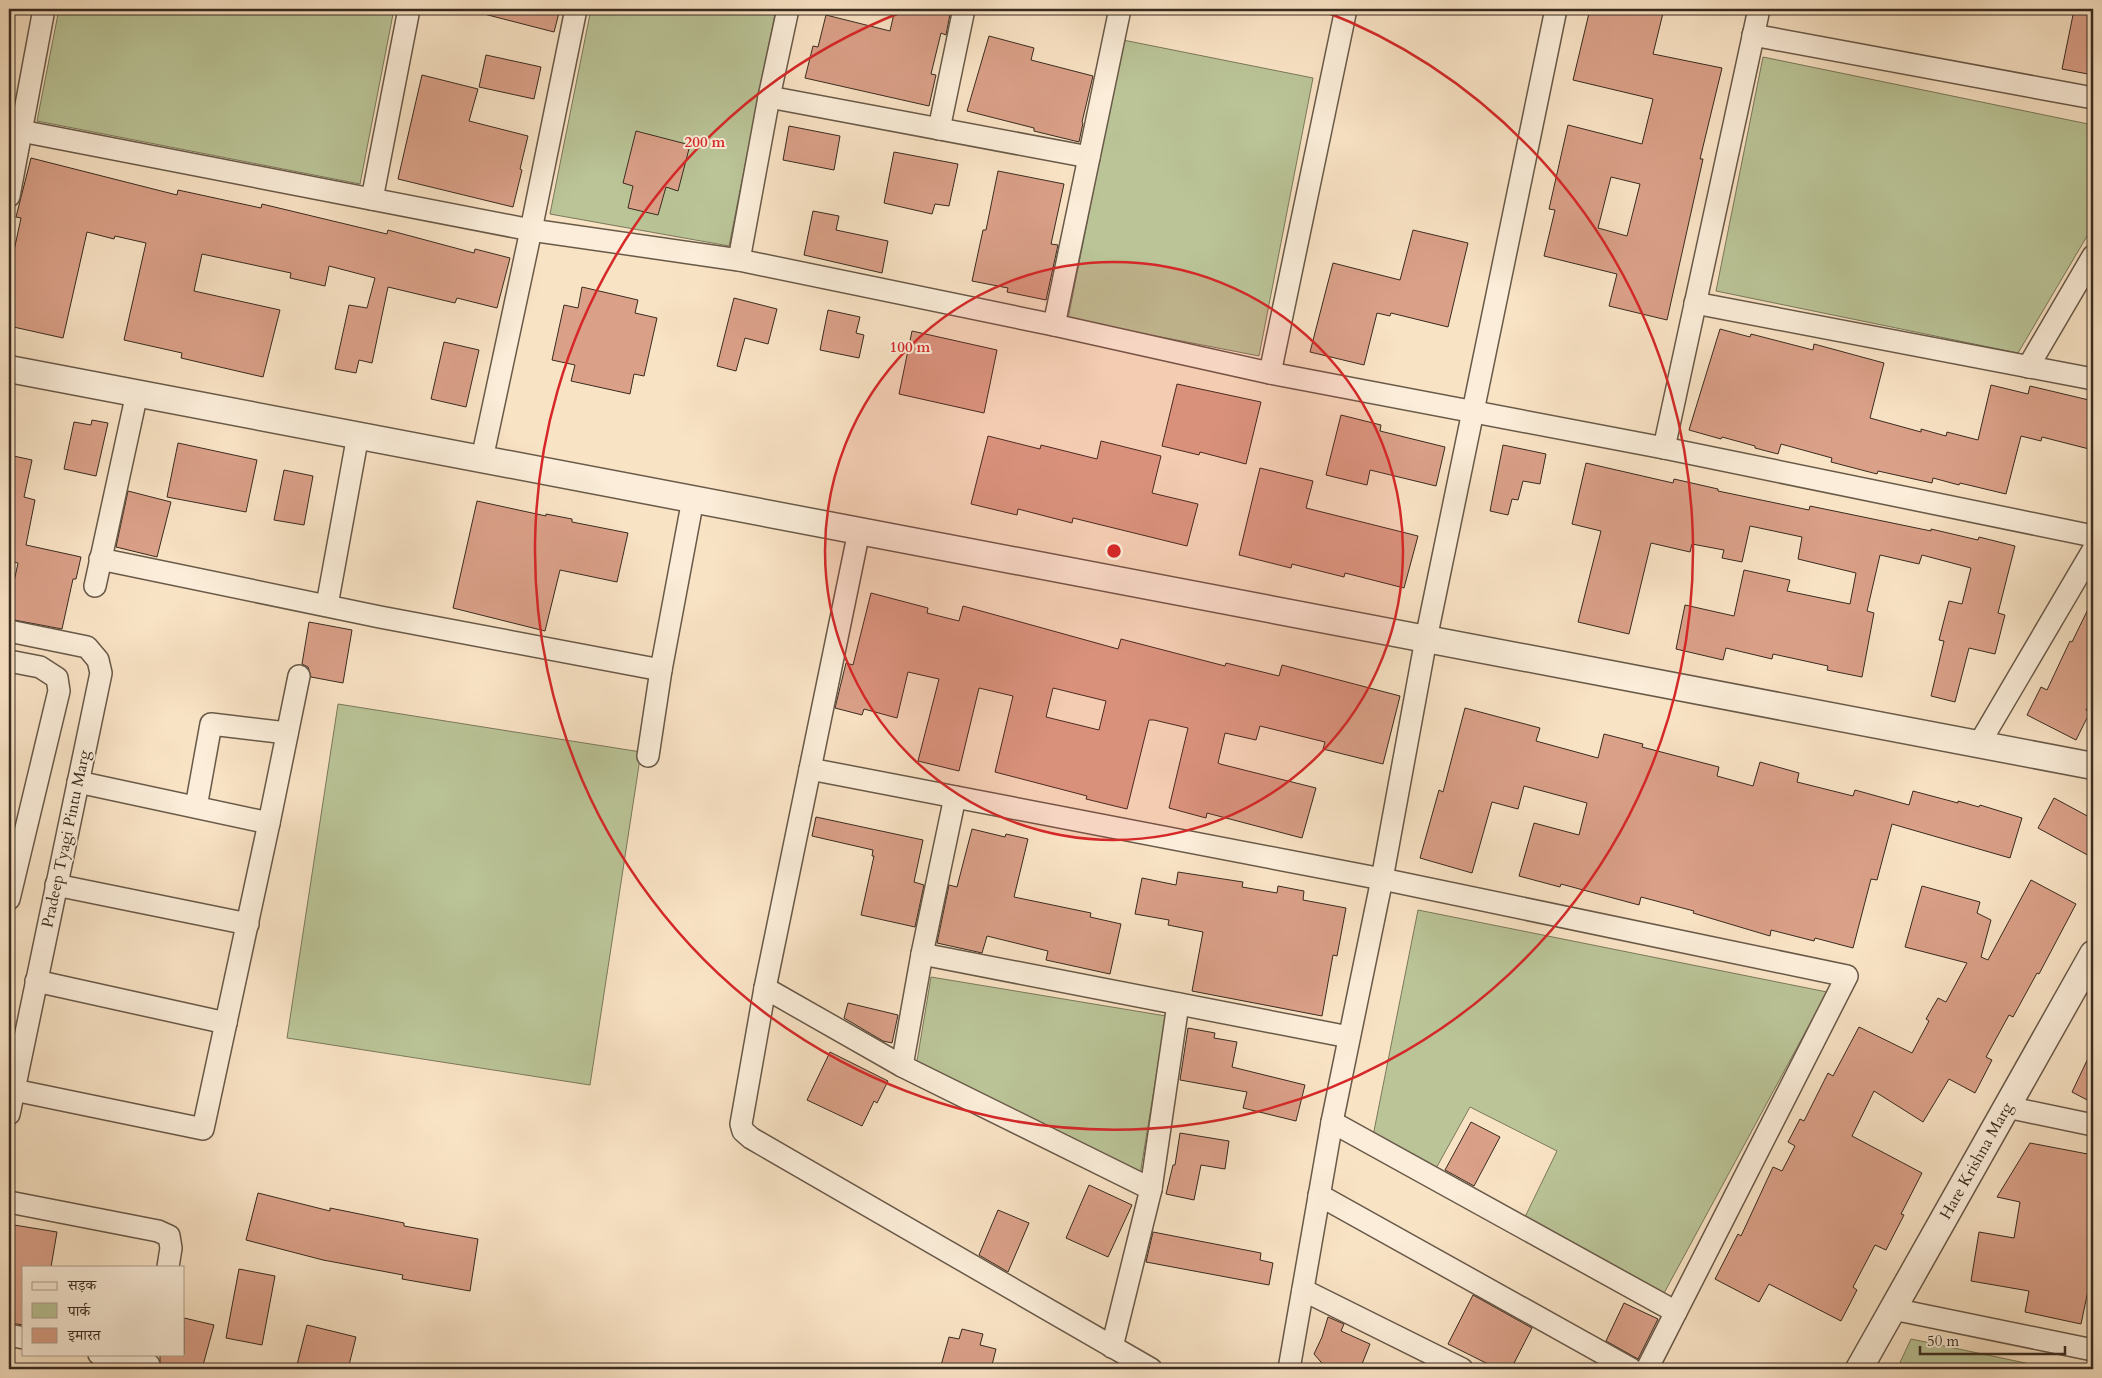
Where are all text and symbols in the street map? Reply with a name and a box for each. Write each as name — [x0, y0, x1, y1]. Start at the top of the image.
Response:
text: 200 m — [685, 132, 726, 152]
text: 100 m — [890, 337, 931, 357]
centre of rings — [1105, 542, 1123, 560]
street label: Pradeep Tyagi Pintu Marg — [36, 748, 96, 930]
street label: Hare Krishna Marg — [1935, 1098, 2018, 1223]
legend — [22, 1266, 185, 1356]
text: सड़क — [67, 1275, 97, 1295]
text: पार्क — [67, 1301, 91, 1321]
scale bar — [1920, 1323, 2064, 1355]
text: इमारत — [67, 1325, 102, 1345]
text: 50 m — [1927, 1331, 1959, 1351]

